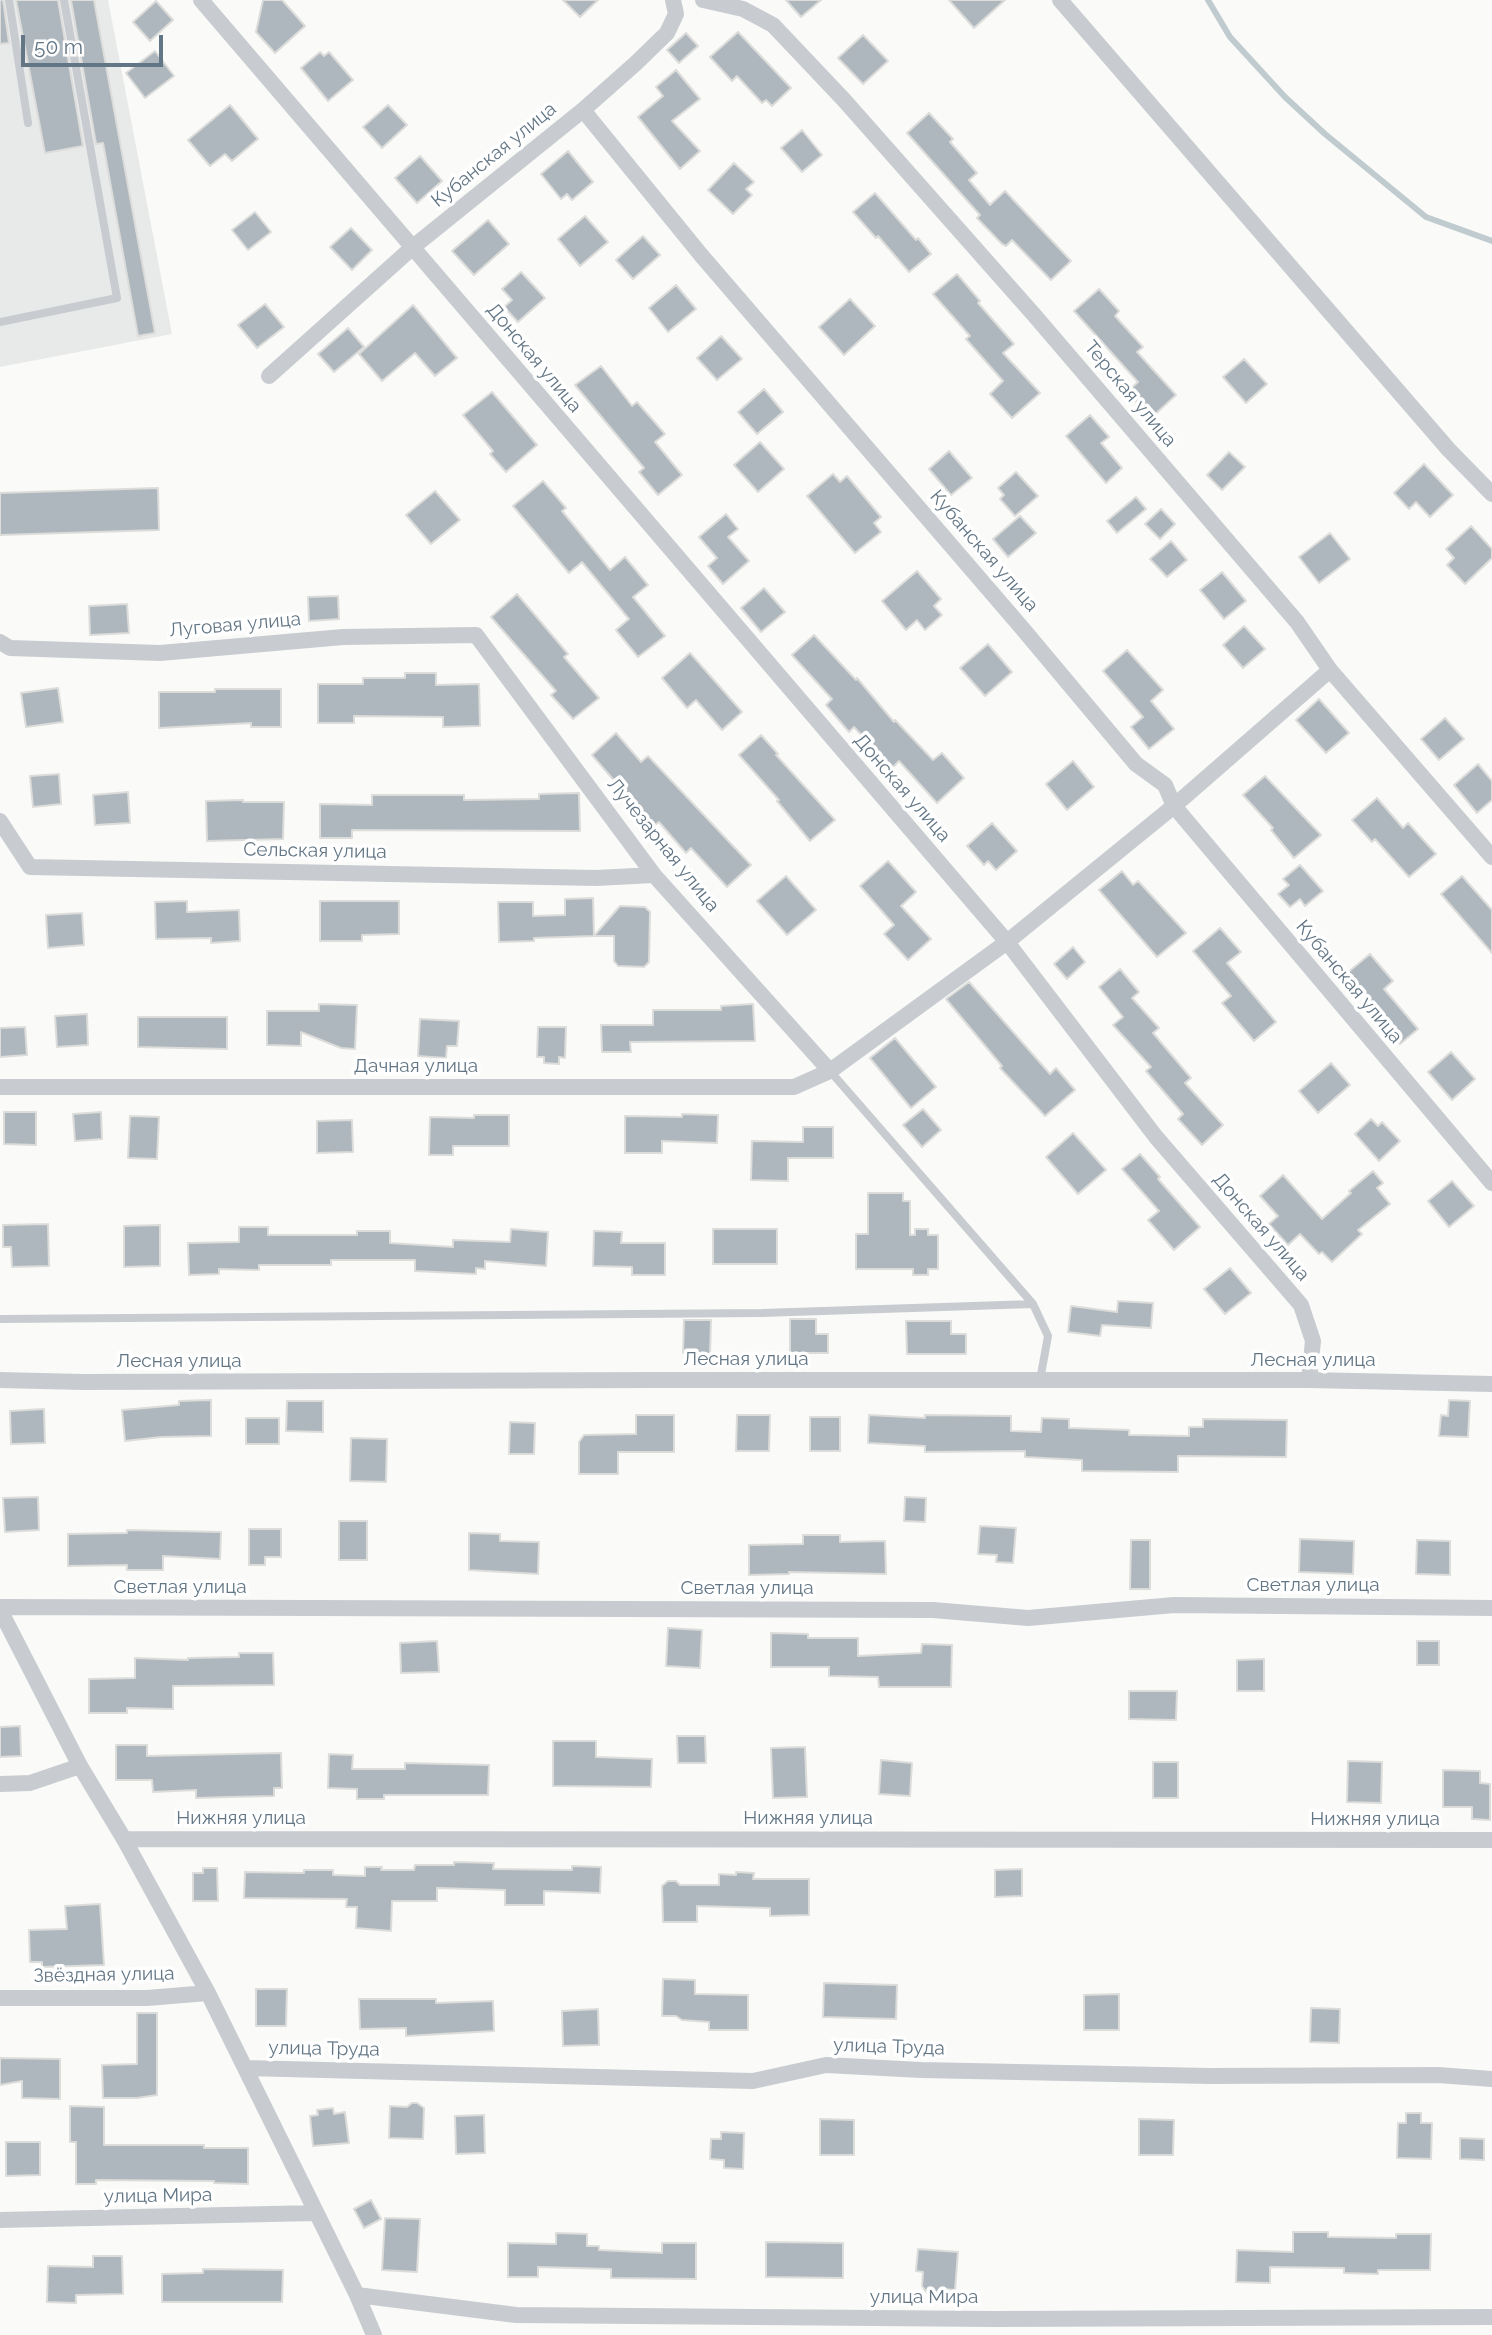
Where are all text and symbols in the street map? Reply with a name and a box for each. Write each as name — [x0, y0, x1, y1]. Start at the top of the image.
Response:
scale bar — [24, 21, 166, 65]
text: 50 m — [34, 34, 83, 59]
street label: Кубанская улица — [427, 98, 561, 212]
street label: Донская улица — [482, 299, 586, 417]
street label: Терская улица — [1079, 336, 1181, 452]
street label: Кубанская улица — [925, 486, 1043, 616]
street label: Луговая улица — [168, 608, 302, 642]
street label: Донская улица — [849, 729, 955, 847]
street label: Лучезарная улица — [602, 773, 724, 917]
street label: Сельская улица — [243, 838, 387, 864]
street label: Кубанская улица — [1291, 916, 1407, 1048]
street label: Дачная улица — [354, 1055, 478, 1077]
street label: Донская улица — [1208, 1168, 1314, 1286]
street label: Лесная улица — [683, 1348, 809, 1370]
street label: Лесная улица — [1250, 1349, 1376, 1371]
street label: Лесная улица — [116, 1350, 242, 1372]
street label: Светлая улица — [1246, 1574, 1380, 1596]
street label: Светлая улица — [113, 1576, 247, 1598]
street label: Светлая улица — [680, 1577, 814, 1599]
street label: Нижняя улица — [176, 1807, 306, 1829]
street label: Нижняя улица — [743, 1807, 873, 1829]
street label: Нижняя улица — [1310, 1808, 1440, 1830]
street label: Звёздная улица — [33, 1962, 175, 1988]
street label: улица Труда — [833, 2034, 945, 2060]
street label: улица Труда — [268, 2037, 380, 2061]
street label: улица Мира — [103, 2184, 213, 2208]
street label: улица Мира — [870, 2286, 978, 2308]

